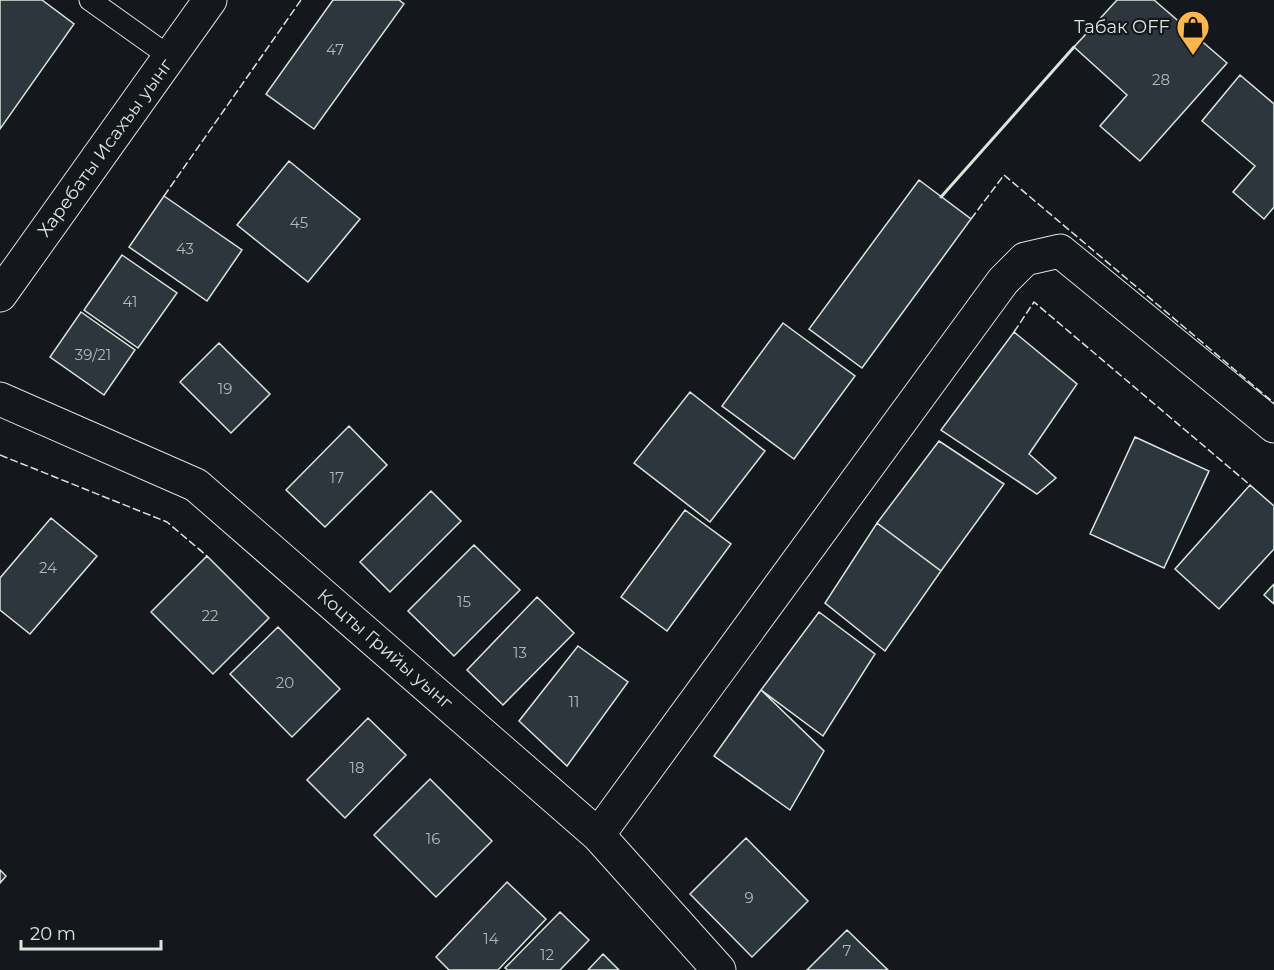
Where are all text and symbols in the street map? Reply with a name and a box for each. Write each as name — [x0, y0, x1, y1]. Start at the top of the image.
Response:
shop icon: Табак OFF — [1175, 9, 1211, 56]
place label: Табак OFF — [1074, 16, 1170, 38]
house number: 47 — [326, 40, 344, 59]
street label: Харебаты Исахъы уынг — [33, 54, 177, 241]
house number: 28 — [1152, 70, 1170, 89]
house number: 45 — [290, 213, 308, 232]
house number: 43 — [176, 239, 194, 258]
house number: 41 — [123, 292, 137, 311]
house number: 39/21 — [75, 345, 111, 364]
house number: 19 — [218, 379, 232, 398]
house number: 17 — [330, 468, 344, 487]
house number: 24 — [39, 558, 57, 577]
street label: Коцты Грийы уынг — [313, 584, 458, 714]
house number: 15 — [457, 592, 471, 611]
house number: 22 — [201, 606, 219, 625]
house number: 13 — [513, 643, 527, 662]
house number: 20 — [276, 673, 294, 692]
house number: 11 — [569, 692, 579, 711]
house number: 18 — [350, 758, 365, 777]
house number: 16 — [426, 829, 440, 848]
house number: 9 — [744, 888, 754, 907]
scale bar — [21, 913, 160, 951]
text: 20 m — [30, 923, 76, 945]
house number: 14 — [483, 929, 499, 948]
house number: 7 — [843, 941, 852, 960]
house number: 12 — [540, 945, 554, 964]

